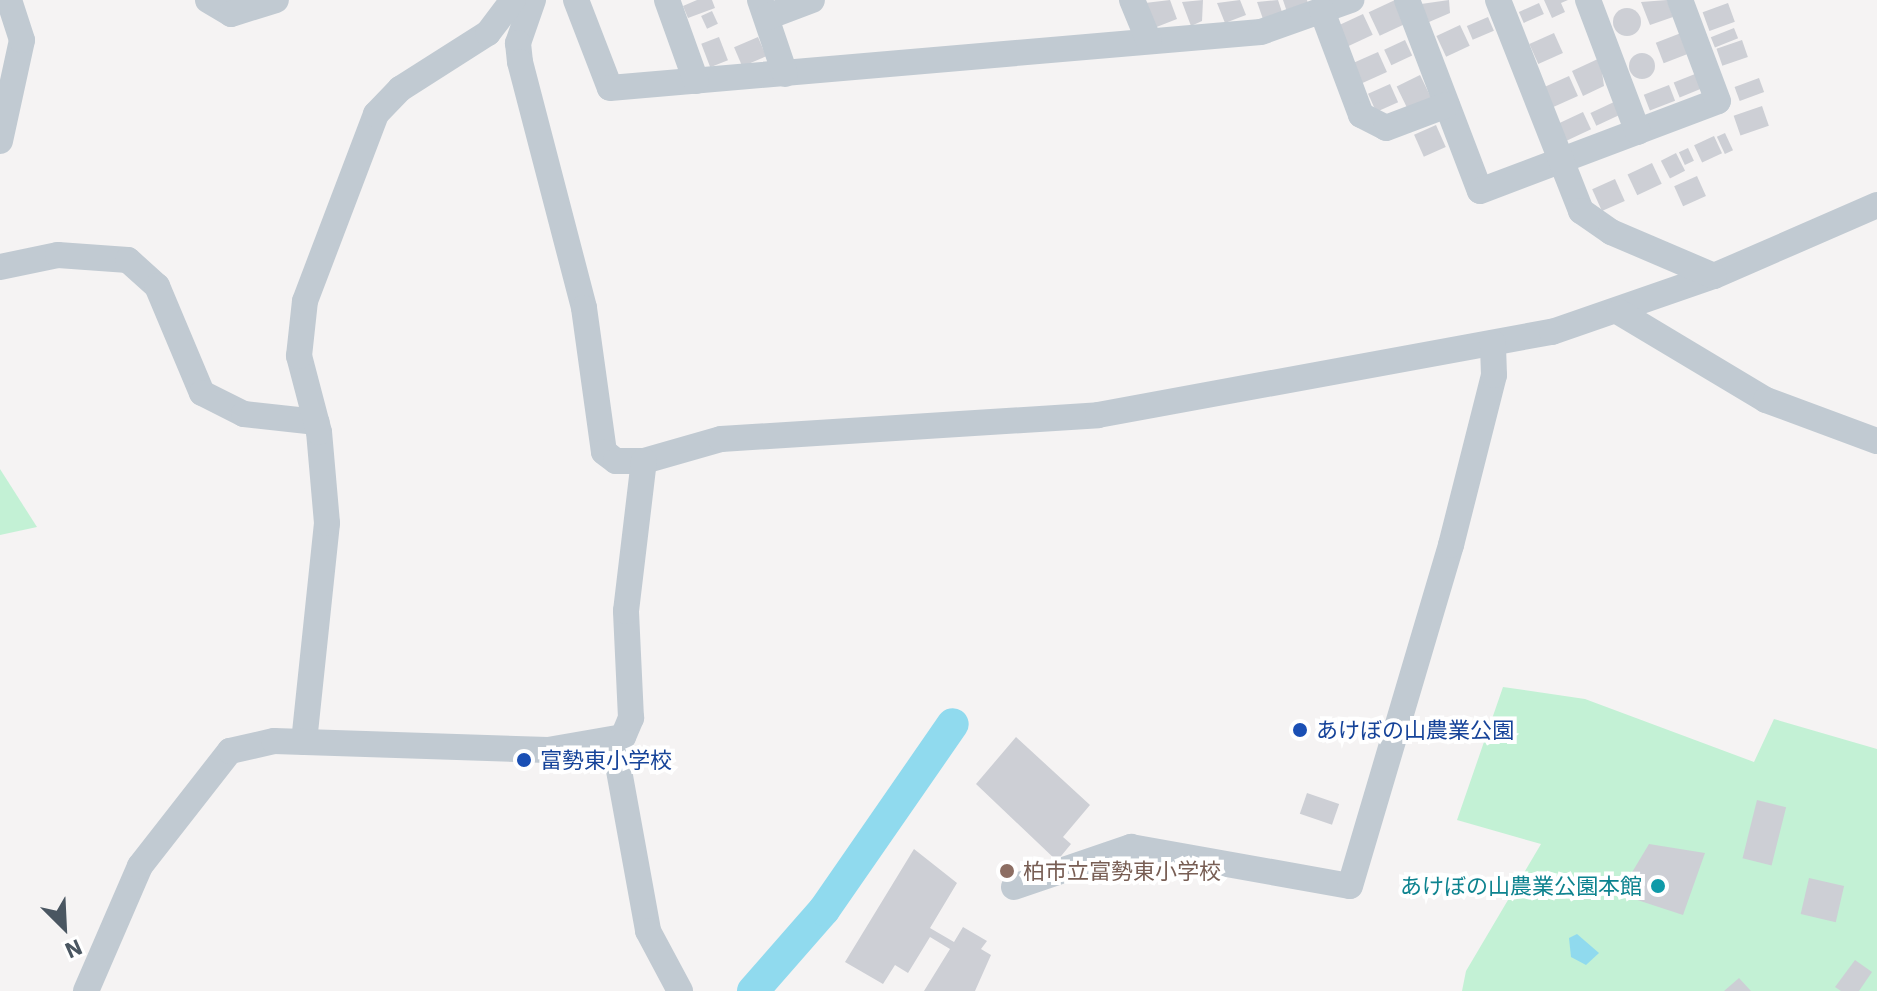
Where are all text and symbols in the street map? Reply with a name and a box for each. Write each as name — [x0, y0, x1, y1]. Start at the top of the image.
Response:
place label: あけぼの山農業公園 — [1316, 717, 1514, 743]
marker: あけぼの山農業公園 — [1291, 721, 1309, 739]
place label: 富勢東小学校 — [540, 747, 672, 773]
marker: 富勢東小学校 — [515, 751, 533, 769]
place label: 柏市立富勢東小学校 — [1023, 858, 1221, 884]
marker: 柏市立富勢東小学校 — [998, 862, 1016, 880]
place label: あけぼの山農業公園本館 — [1400, 873, 1642, 899]
marker: あけぼの山農業公園本館 — [1649, 877, 1667, 895]
north arrow — [24, 887, 104, 967]
text: N — [61, 933, 87, 966]

